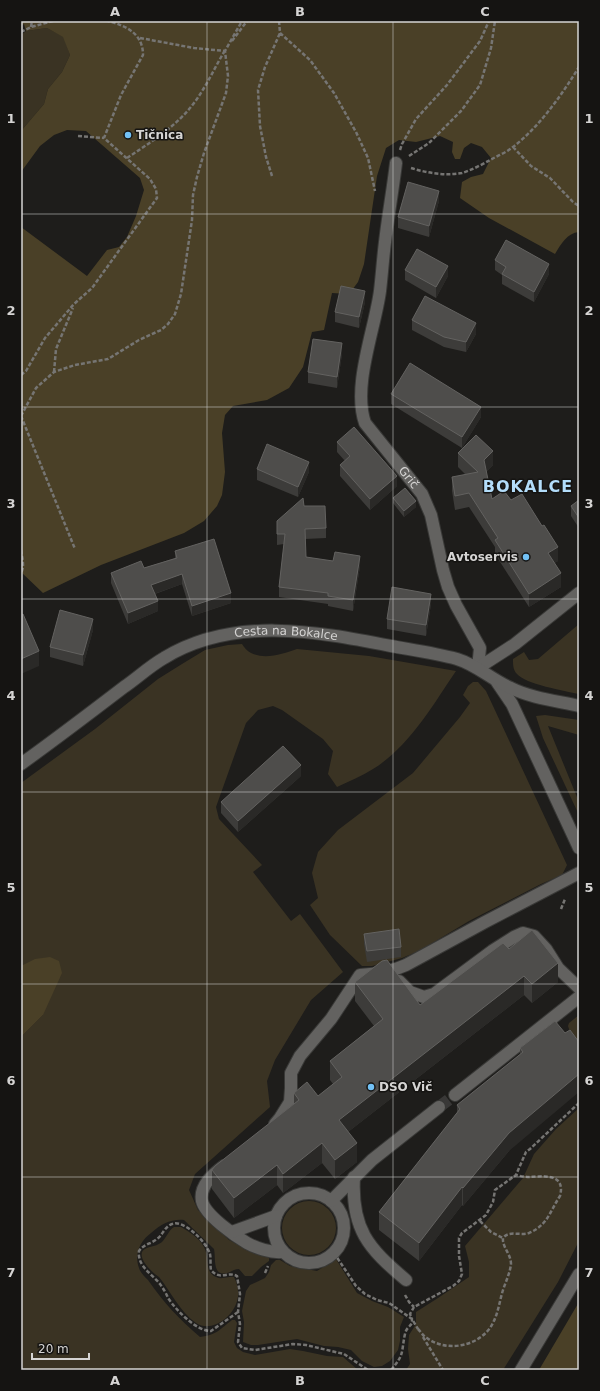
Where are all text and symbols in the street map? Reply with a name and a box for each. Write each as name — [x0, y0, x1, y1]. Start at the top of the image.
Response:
text: A — [110, 4, 120, 19]
text: B — [295, 4, 305, 19]
text: C — [480, 4, 490, 19]
text: 1 — [6, 111, 16, 126]
text: 1 — [584, 111, 594, 126]
place label: Tičnica — [136, 128, 183, 142]
marker: Tičnica — [123, 130, 133, 140]
text: 2 — [6, 303, 16, 318]
text: 2 — [584, 303, 594, 318]
street label: Grič — [396, 464, 422, 491]
district label: BOKALCE — [483, 477, 573, 496]
text: 3 — [6, 496, 16, 511]
text: 3 — [584, 496, 594, 511]
place label: Avtoservis — [447, 550, 518, 564]
marker: Avtoservis — [521, 552, 531, 562]
street label: Cesta na Bokalce — [233, 624, 339, 643]
text: 4 — [6, 688, 16, 703]
text: 4 — [584, 688, 594, 703]
text: 5 — [6, 880, 16, 895]
text: 5 — [584, 880, 594, 895]
text: 6 — [6, 1073, 16, 1088]
text: 6 — [584, 1073, 594, 1088]
place label: DSO Vič — [379, 1080, 432, 1094]
marker: DSO Vič — [366, 1082, 376, 1092]
text: 7 — [6, 1265, 16, 1280]
text: 7 — [584, 1265, 594, 1280]
scale bar — [32, 1335, 89, 1361]
text: 20 m — [38, 1342, 69, 1356]
text: A — [110, 1373, 120, 1388]
text: B — [295, 1373, 305, 1388]
text: C — [480, 1373, 490, 1388]

